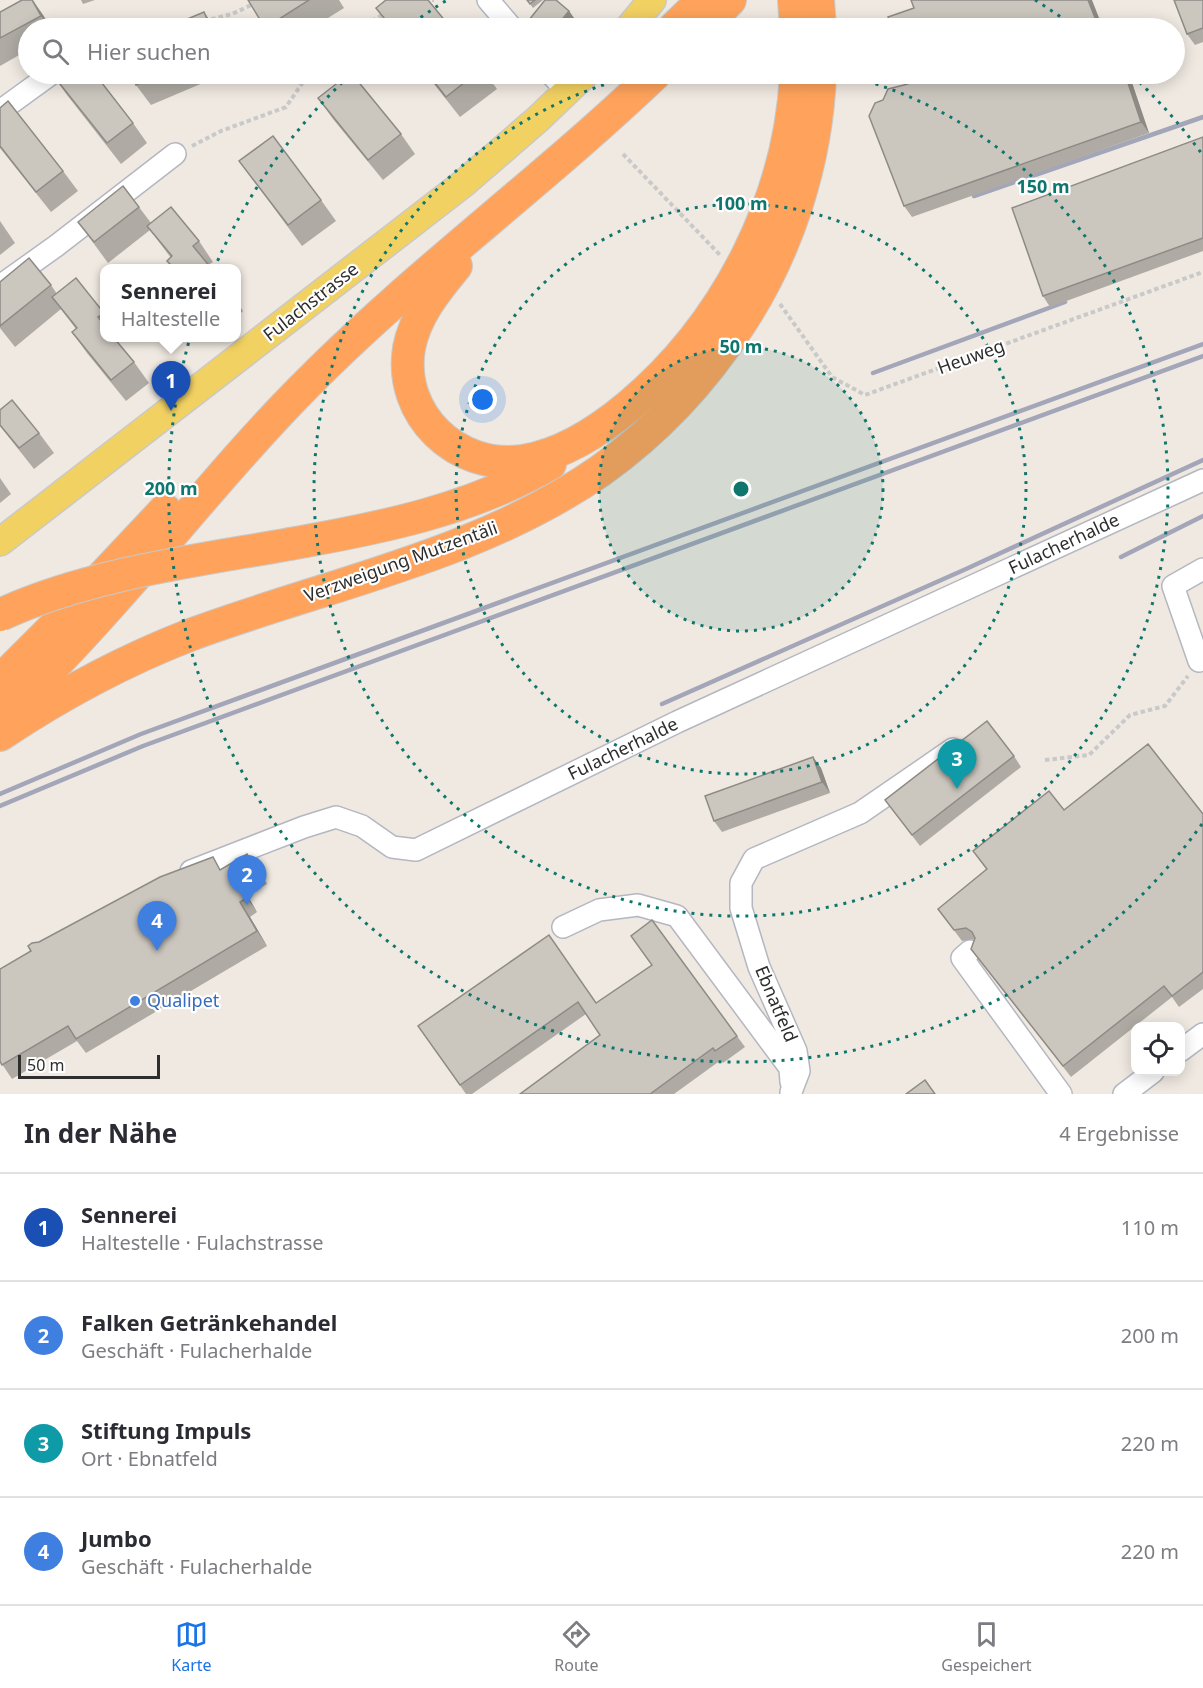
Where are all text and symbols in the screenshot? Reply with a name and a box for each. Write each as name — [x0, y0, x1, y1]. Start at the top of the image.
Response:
search box — [18, 18, 1185, 84]
icon: search — [39, 35, 72, 68]
text: Hier suchen — [87, 36, 211, 66]
text: 150 m — [1016, 174, 1070, 198]
text: 100 m — [714, 191, 768, 215]
street label: Fulachstrasse — [258, 256, 363, 346]
popup — [100, 264, 241, 342]
text: Sennerei — [121, 275, 217, 305]
text: Haltestelle — [121, 305, 220, 332]
street label: Heuweg — [934, 333, 1008, 379]
text: 50 m — [720, 334, 762, 358]
pin: 1 — [152, 362, 190, 411]
your location — [468, 385, 497, 414]
text: 200 m — [144, 476, 198, 500]
centre of rings — [731, 479, 751, 499]
street label: Fulacherhalde — [1004, 507, 1123, 579]
street label: Verzweigung Mutzentäli — [301, 515, 501, 607]
street label: Fulacherhalde — [564, 711, 682, 785]
pin: 3 — [938, 740, 976, 789]
pin: 2 — [228, 856, 266, 905]
pin: 4 — [138, 902, 176, 951]
street label: Ebnatfeld — [750, 962, 804, 1046]
place label: Qualipet — [147, 988, 220, 1012]
marker: Qualipet — [128, 994, 142, 1008]
map controls — [1131, 1022, 1185, 1076]
button: locate — [1131, 1022, 1185, 1076]
scale bar — [18, 1052, 160, 1080]
text: 50 m — [27, 1054, 64, 1076]
text: In der Nähe — [24, 1115, 177, 1151]
text: 4 Ergebnisse — [1059, 1120, 1179, 1147]
text: Sennerei — [81, 1199, 177, 1229]
text: 1 — [38, 1214, 49, 1241]
text: 110 m — [1121, 1214, 1179, 1241]
text: Haltestelle · Fulachstrasse — [81, 1229, 324, 1256]
text: Falken Getränkehandel — [81, 1307, 337, 1337]
text: 2 — [38, 1322, 49, 1349]
text: 200 m — [1121, 1322, 1179, 1349]
text: Geschäft · Fulacherhalde — [81, 1337, 312, 1364]
text: Stiftung Impuls — [81, 1415, 251, 1445]
text: 3 — [38, 1430, 49, 1457]
text: 220 m — [1121, 1430, 1179, 1457]
text: Ort · Ebnatfeld — [81, 1445, 218, 1472]
text: Jumbo — [81, 1523, 152, 1553]
text: 4 — [38, 1538, 49, 1565]
text: 220 m — [1121, 1538, 1179, 1565]
text: Geschäft · Fulacherhalde — [81, 1553, 312, 1580]
tab: Karte — [171, 1618, 212, 1676]
tab: Route — [554, 1618, 599, 1676]
tab: Gespeichert — [941, 1618, 1032, 1676]

